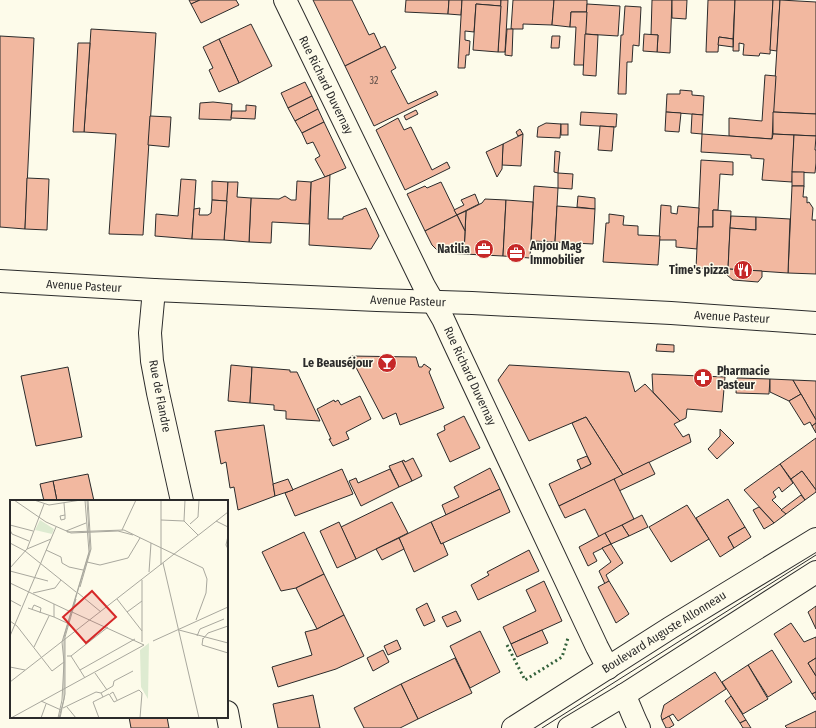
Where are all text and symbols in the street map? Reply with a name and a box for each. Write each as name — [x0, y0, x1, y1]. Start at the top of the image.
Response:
street label: Rue Richard Duvernay — [296, 34, 356, 137]
house number: 32 — [370, 75, 379, 87]
office icon: Natilia — [473, 238, 495, 260]
place label: Anjou Mag Immobilier — [529, 239, 585, 267]
place label: Natilia — [437, 242, 470, 256]
office icon: Anjou Mag Immobilier — [505, 242, 527, 264]
restaurant icon: Time's pizza — [732, 259, 754, 281]
place label: Time's pizza — [669, 263, 729, 277]
street label: Avenue Pasteur — [46, 277, 123, 295]
street label: Avenue Pasteur — [370, 293, 447, 309]
street label: Avenue Pasteur — [694, 308, 771, 326]
street label: Rue Richard Duvernay — [441, 324, 499, 428]
bar icon: Le Beauséjour — [376, 352, 398, 374]
place label: Le Beauséjour — [303, 356, 374, 370]
street label: Rue de Flandre — [146, 359, 174, 433]
place label: Pharmacie Pasteur — [717, 364, 769, 392]
pharmacy icon: Pharmacie Pasteur — [692, 367, 714, 389]
inset map — [10, 500, 228, 718]
street label: Boulevard Auguste Allonneau — [599, 588, 729, 676]

